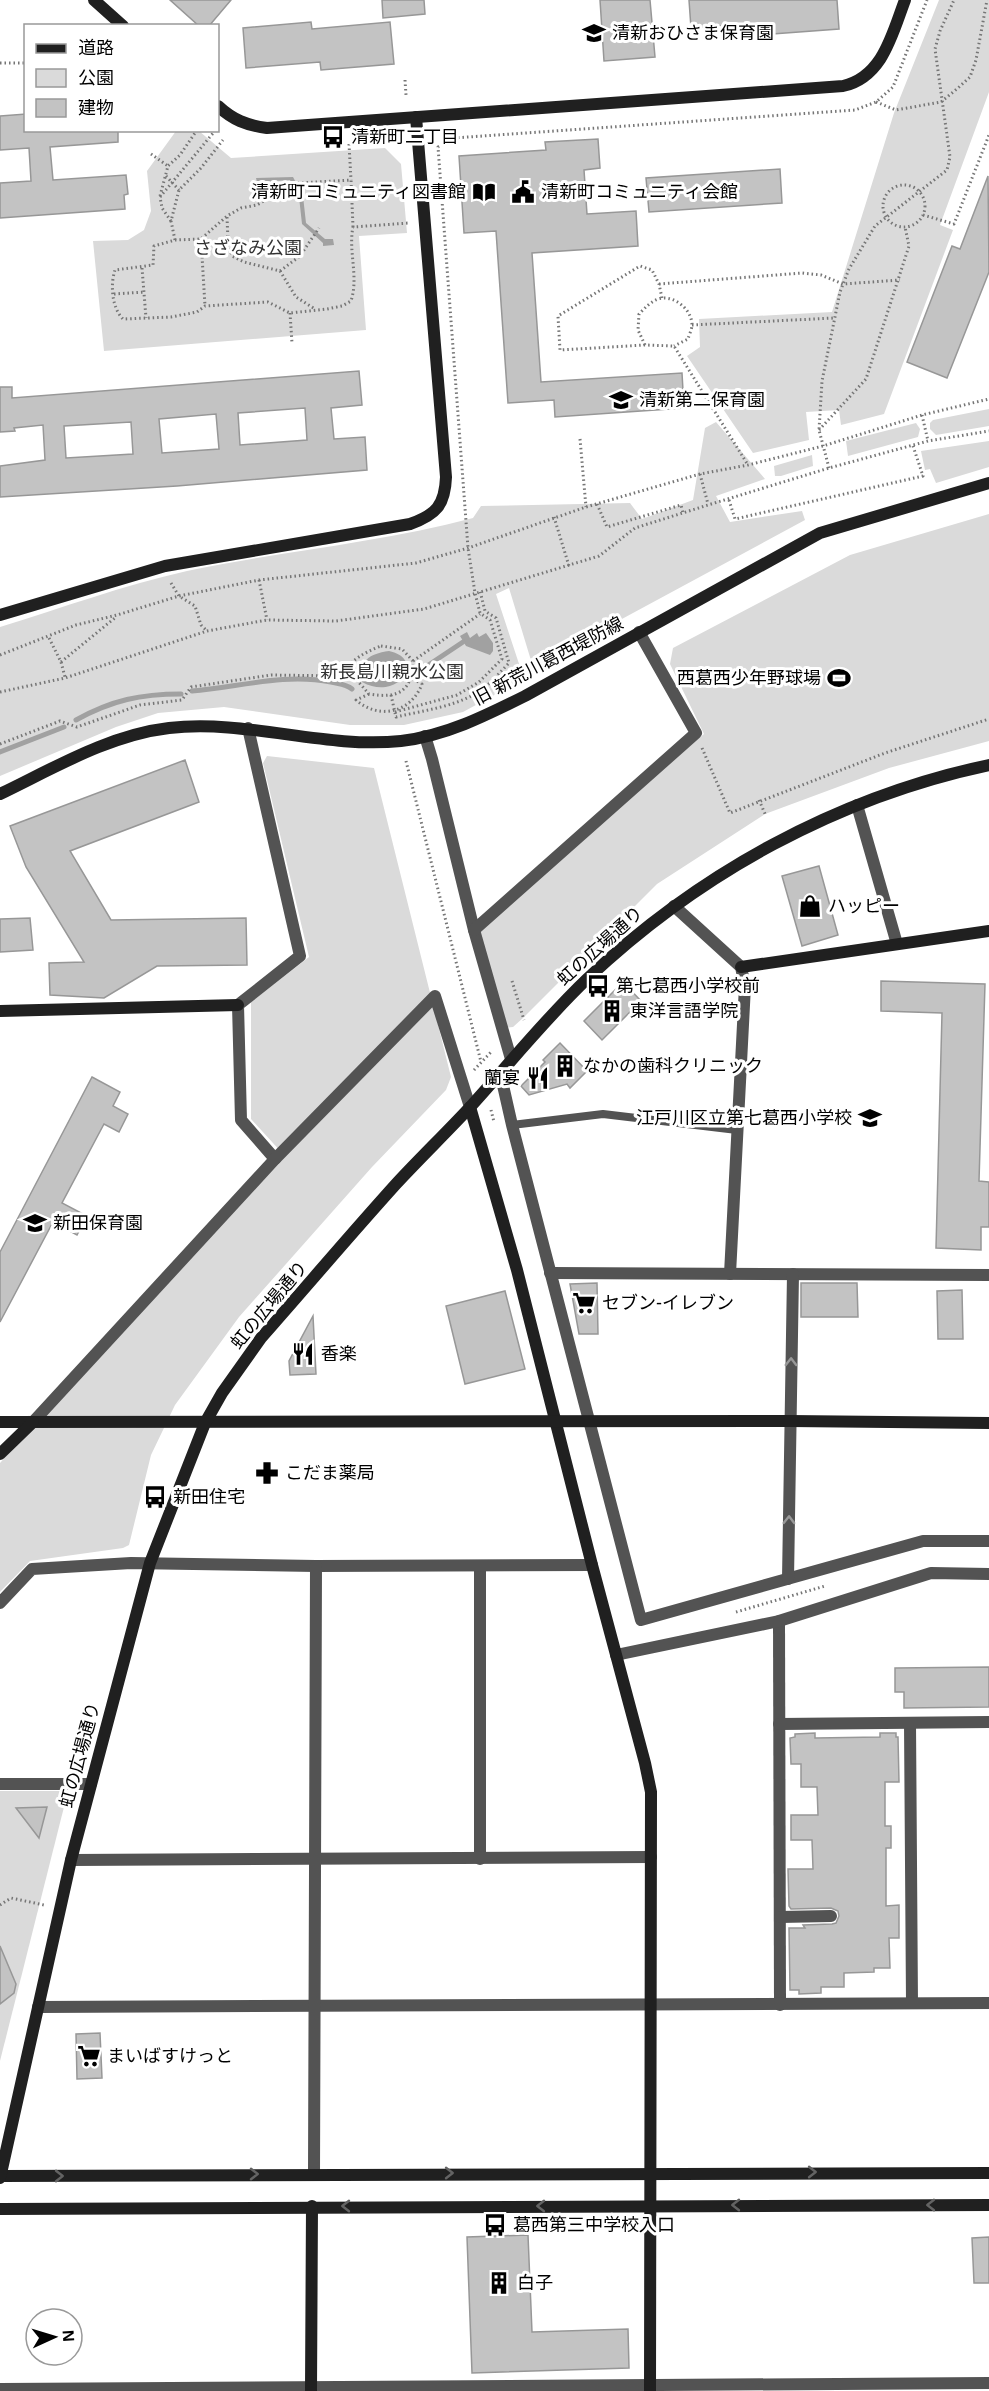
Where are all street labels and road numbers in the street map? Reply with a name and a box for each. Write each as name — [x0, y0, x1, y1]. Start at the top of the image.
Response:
street label: 旧 新荒川葛西堤防線 — [470, 613, 626, 709]
street label: 虹の広場通り — [553, 902, 647, 990]
street label: 虹の広場通り — [227, 1257, 311, 1353]
street label: 虹の広場通り — [56, 1700, 104, 1810]

